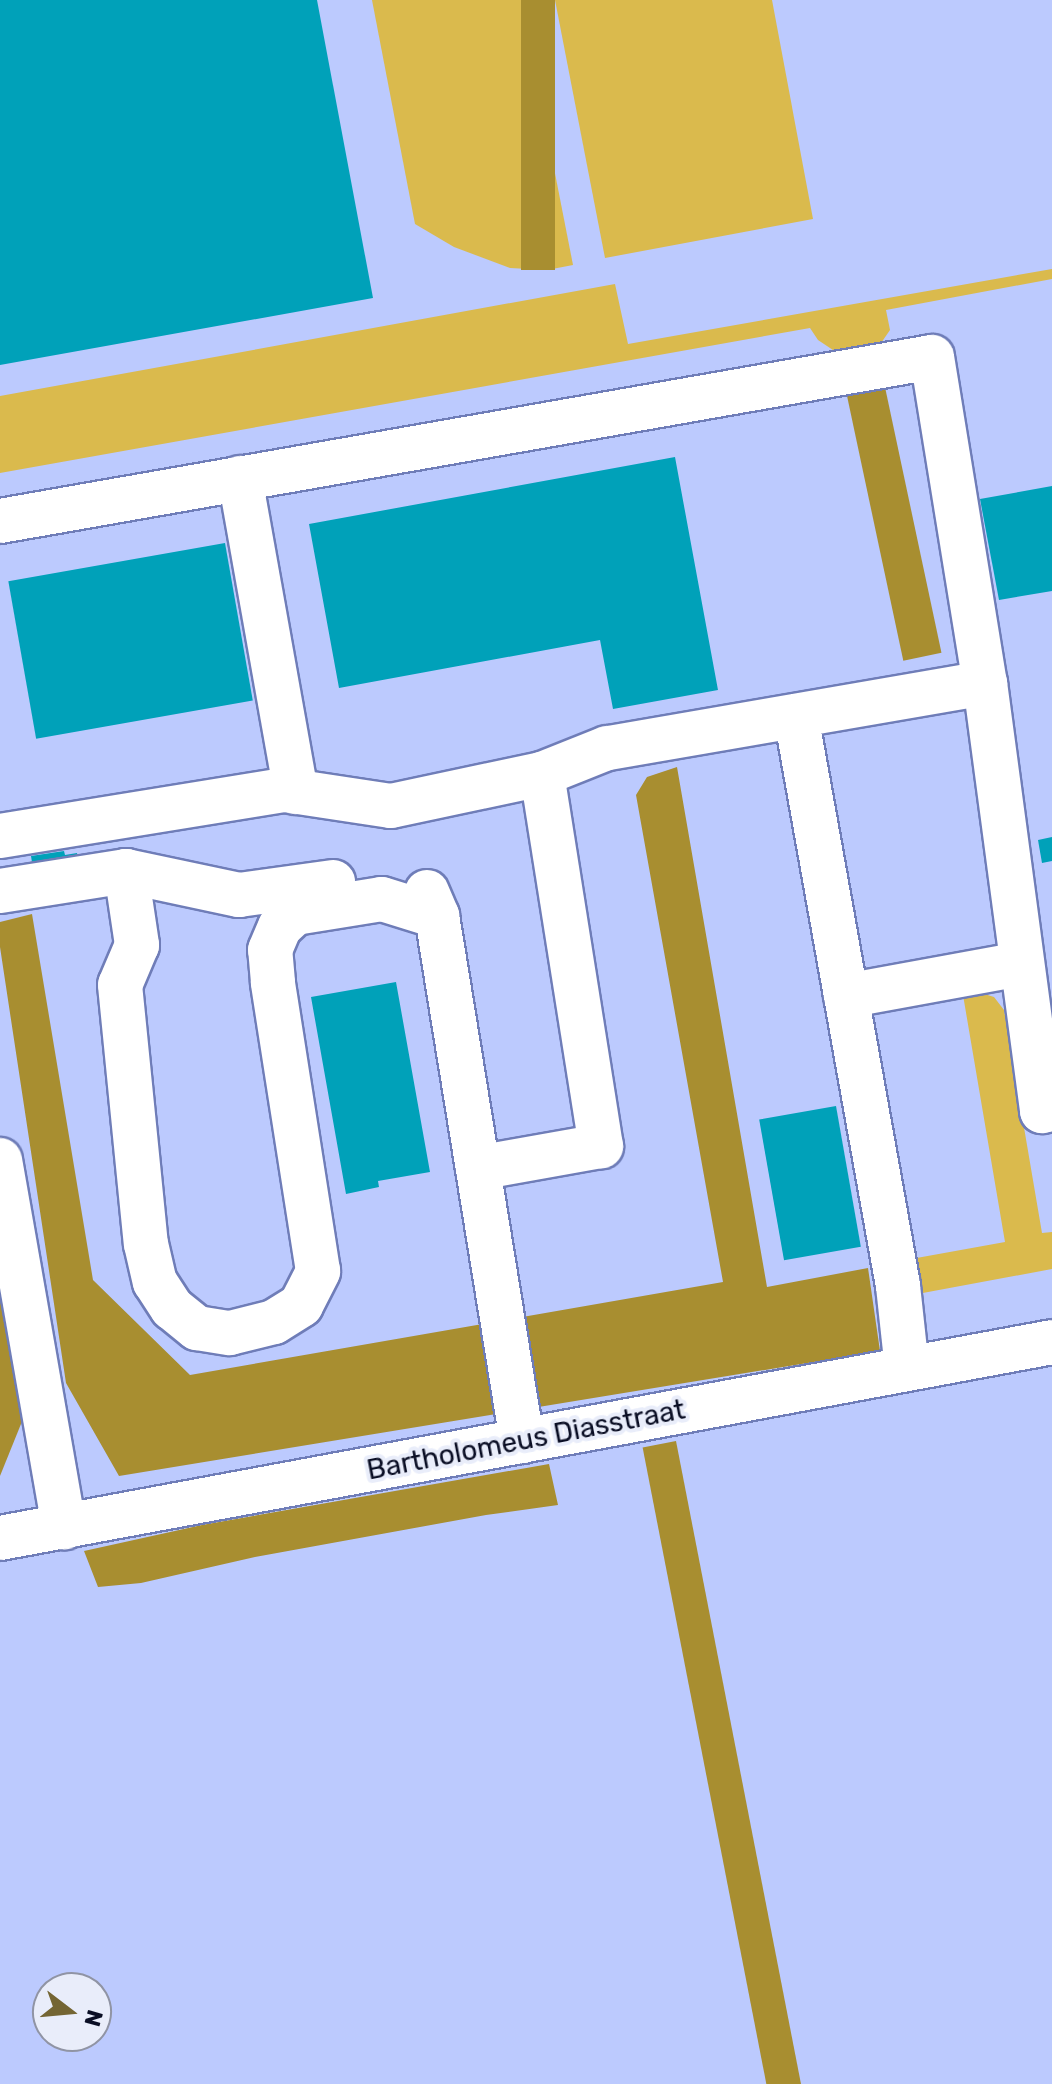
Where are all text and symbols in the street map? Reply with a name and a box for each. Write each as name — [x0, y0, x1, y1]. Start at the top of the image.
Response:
street label: Bartholomeus Diasstraat — [364, 1393, 688, 1487]
north arrow — [32, 1972, 112, 2052]
text: N — [78, 2007, 109, 2030]

